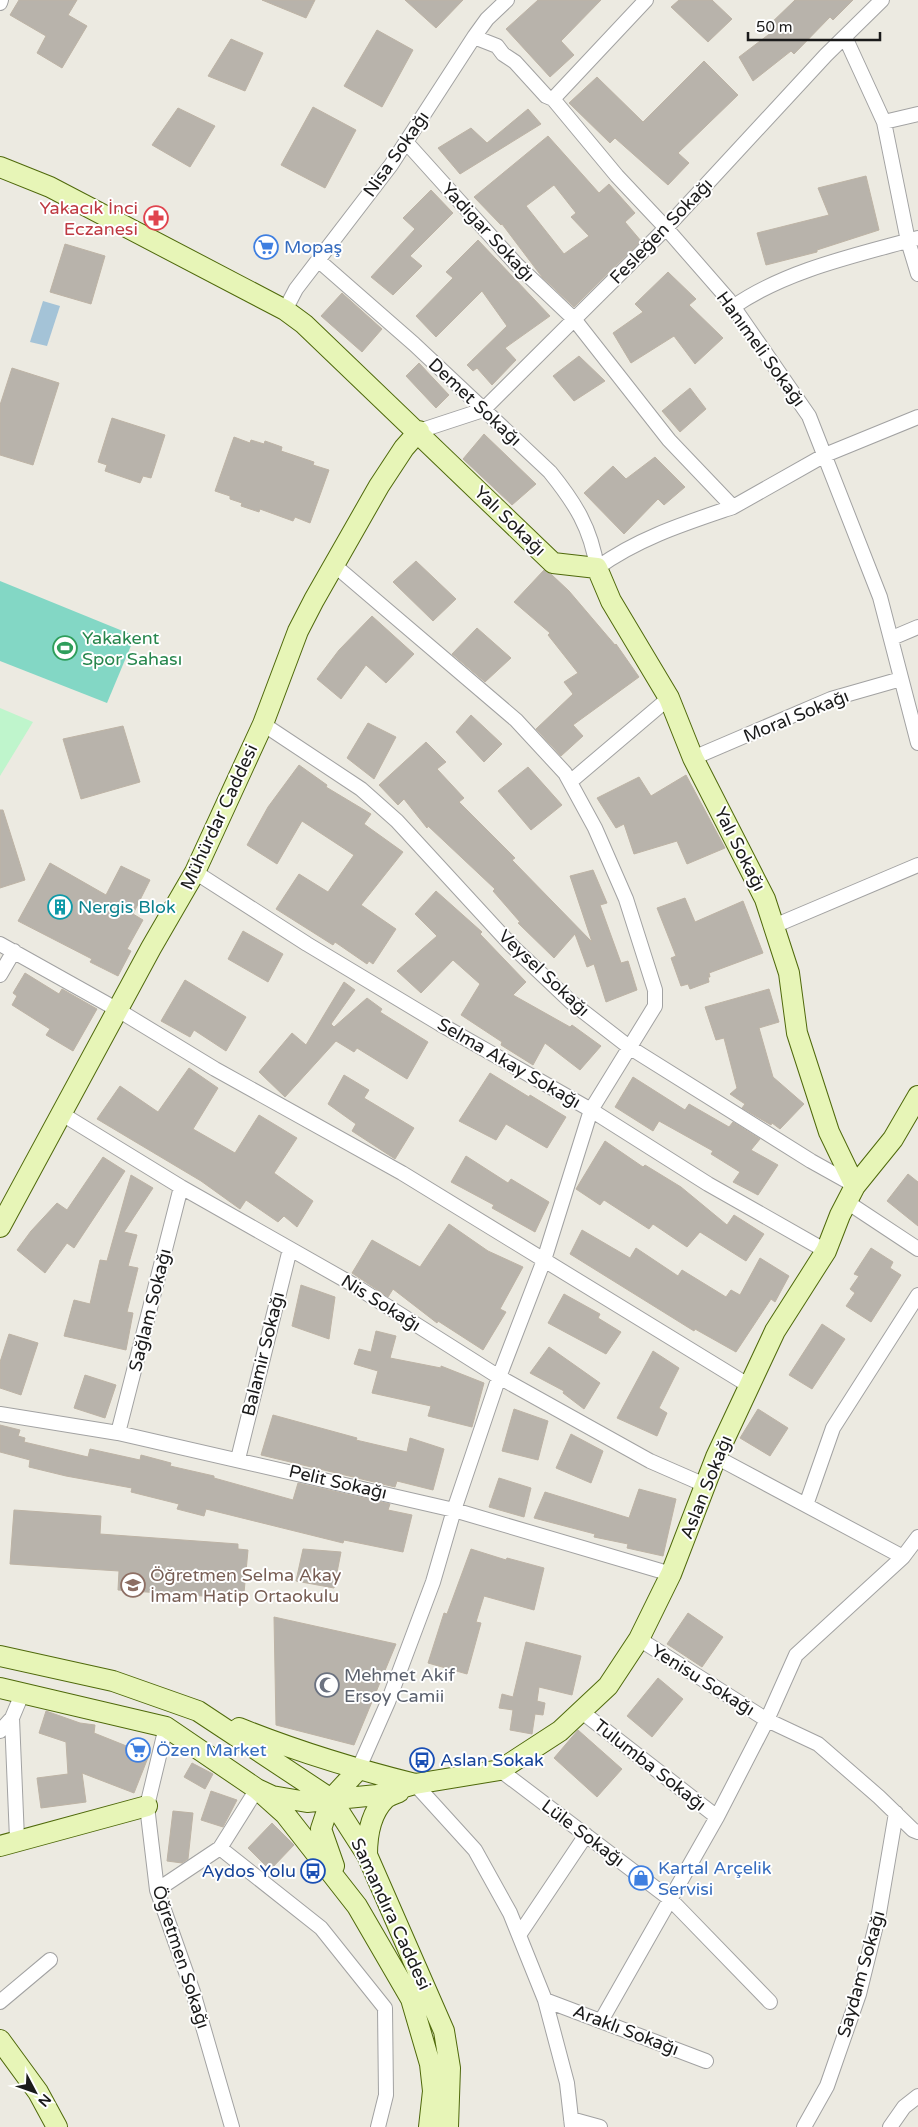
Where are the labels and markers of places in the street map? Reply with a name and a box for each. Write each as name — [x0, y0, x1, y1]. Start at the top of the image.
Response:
place label: Yakacık İnci Eczanesi — [40, 197, 138, 240]
pharmacy icon: Yakacık İnci Eczanesi — [143, 205, 169, 231]
supermarket icon: Mopaş — [253, 234, 279, 260]
place label: Mopaş — [284, 236, 342, 258]
place label: Yakakent Spor Sahası — [82, 627, 182, 670]
sports icon: Yakakent Spor Sahası — [52, 635, 78, 661]
building icon: Nergis Blok — [47, 894, 73, 920]
place label: Nergis Blok — [78, 896, 176, 918]
place label: Öğretmen Selma Akay İmam Hatip Ortaokulu — [150, 1564, 342, 1607]
school or university icon: Öğretmen Selma Akay İmam Hatip Ortaokulu — [120, 1572, 146, 1598]
place label: Mehmet Akif Ersoy Camii — [344, 1664, 455, 1707]
mosque icon: Mehmet Akif Ersoy Camii — [314, 1672, 340, 1698]
supermarket icon: Özen Market — [125, 1737, 151, 1763]
place label: Özen Market — [156, 1739, 267, 1761]
bus stop icon: Aslan Sokak — [409, 1747, 435, 1773]
place label: Aslan Sokak — [440, 1749, 544, 1771]
place label: Kartal Arçelik Servisi — [658, 1857, 772, 1900]
bus stop icon: Aydos Yolu — [300, 1858, 326, 1884]
place label: Aydos Yolu — [202, 1860, 296, 1882]
shop icon: Kartal Arçelik Servisi — [628, 1865, 654, 1891]

